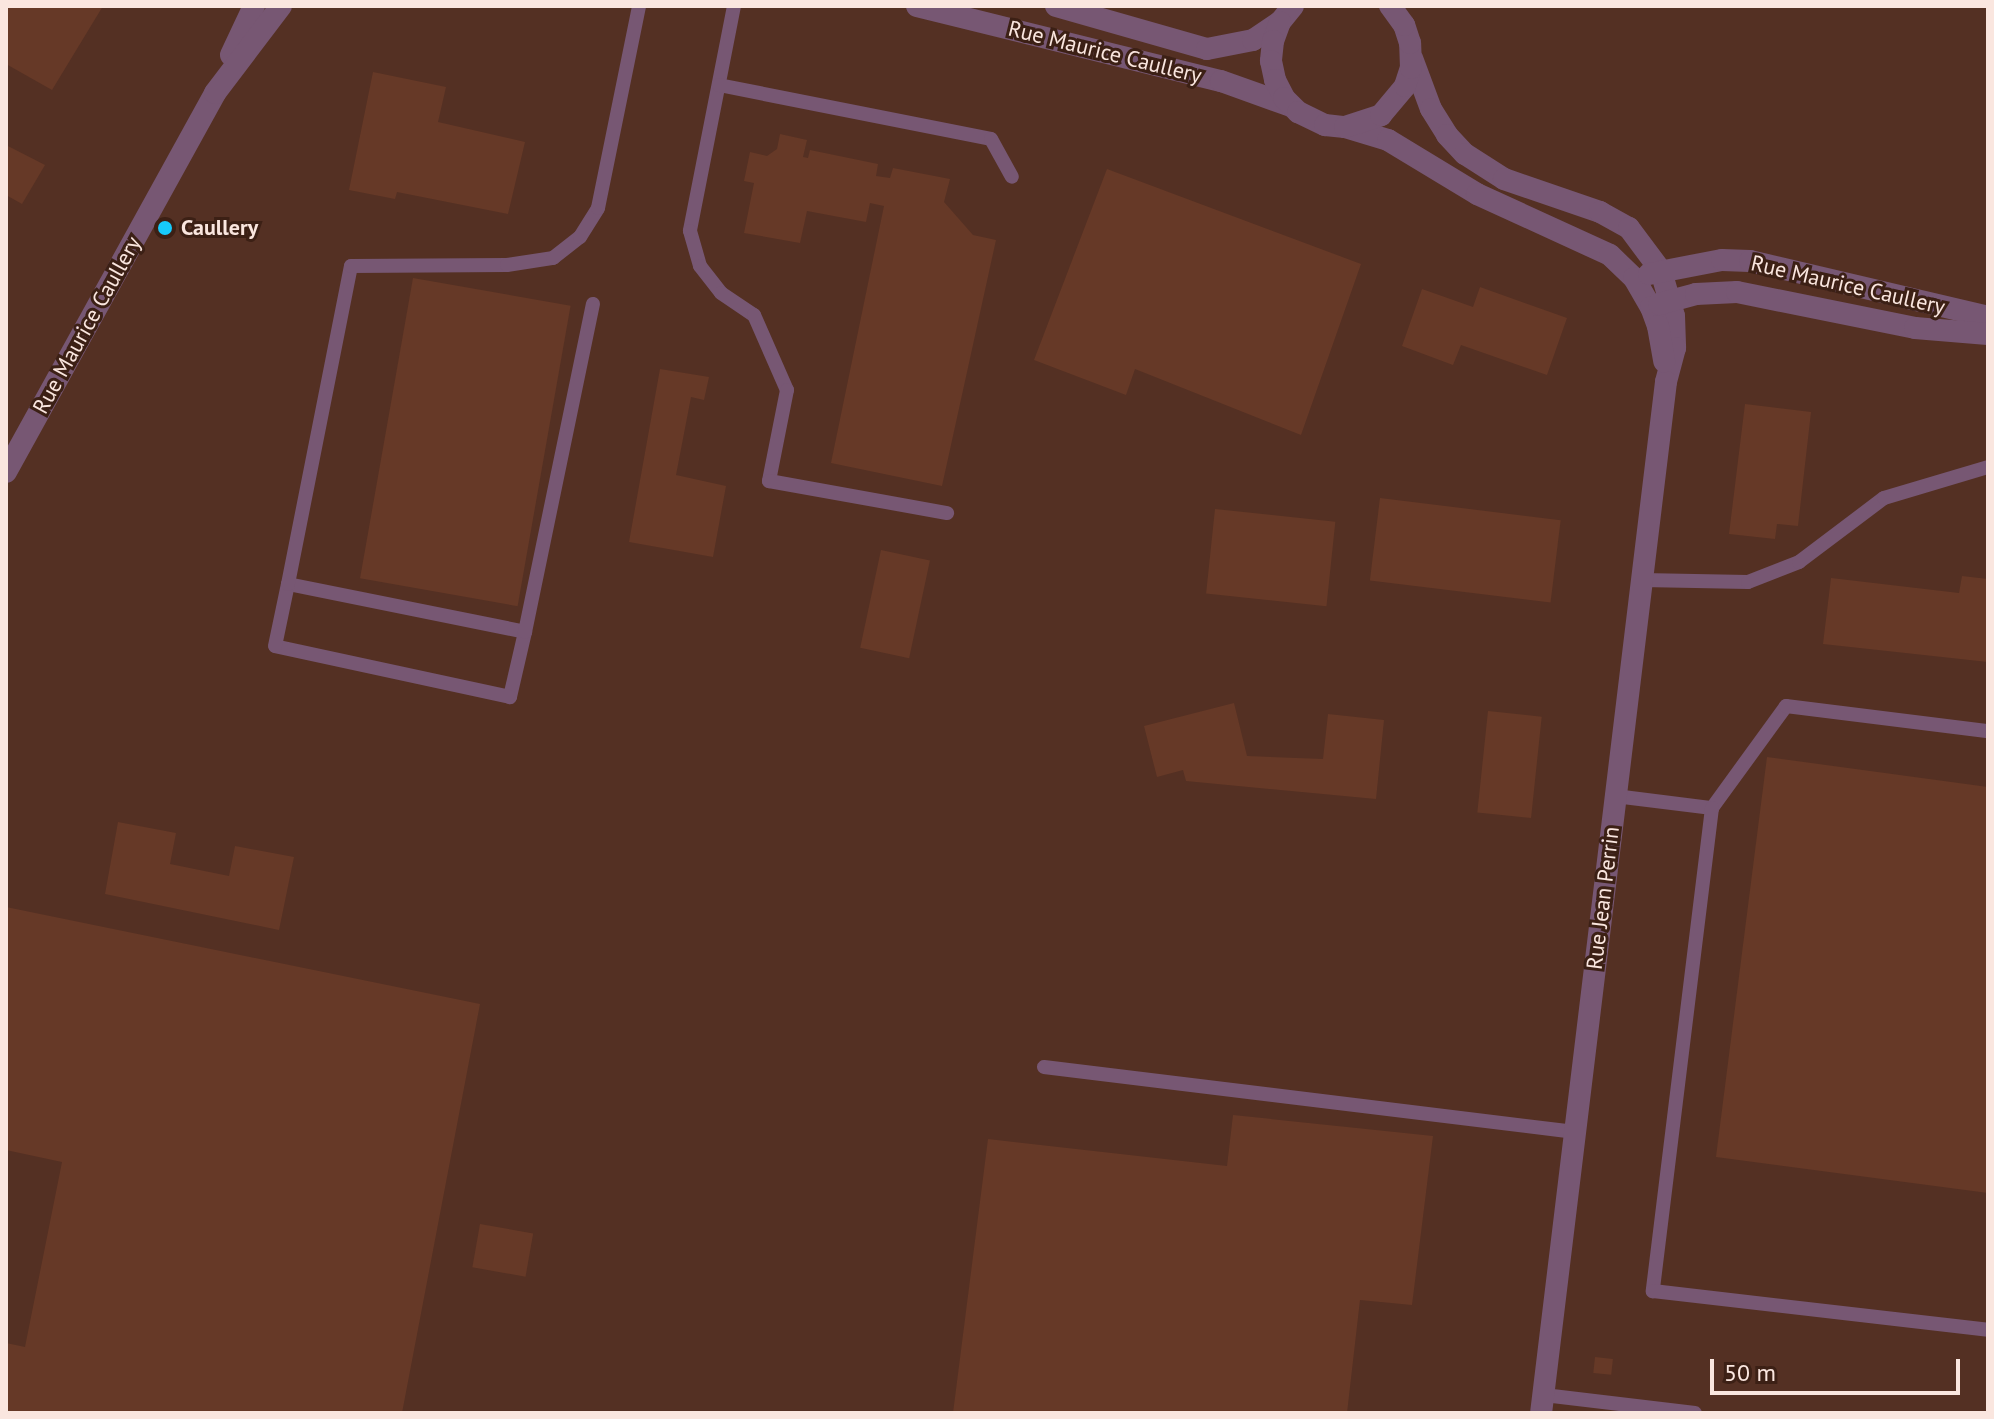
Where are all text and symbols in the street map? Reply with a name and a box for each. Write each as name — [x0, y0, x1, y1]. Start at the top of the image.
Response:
street label: Rue Maurice Caullery — [1006, 15, 1204, 89]
place label: Caullery — [181, 215, 258, 241]
marker: Caullery — [156, 219, 174, 237]
street label: Rue Maurice Caullery — [27, 232, 147, 418]
street label: Rue Maurice Caullery — [1748, 250, 1948, 320]
street label: Rue Jean Perrin — [1581, 825, 1625, 971]
scale bar — [1714, 1343, 1964, 1393]
text: 50 m — [1724, 1357, 1776, 1388]

